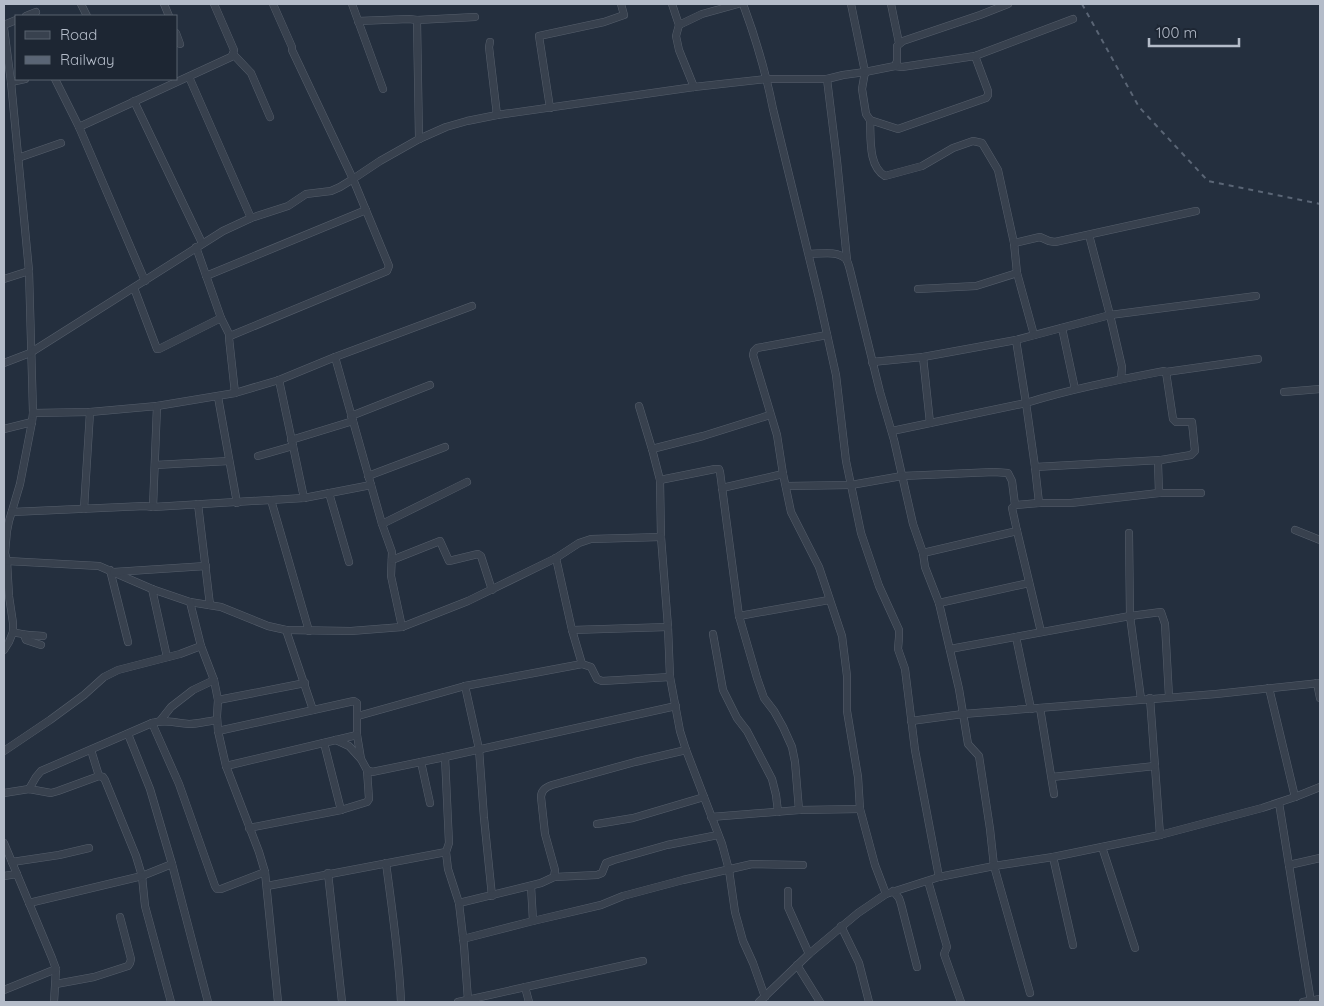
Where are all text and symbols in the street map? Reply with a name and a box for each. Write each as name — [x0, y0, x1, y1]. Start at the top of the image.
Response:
legend — [15, 15, 178, 80]
scale bar — [1149, 15, 1239, 47]
text: 100 m — [1156, 23, 1197, 42]
text: Road — [60, 25, 97, 44]
text: Railway — [60, 50, 115, 69]

